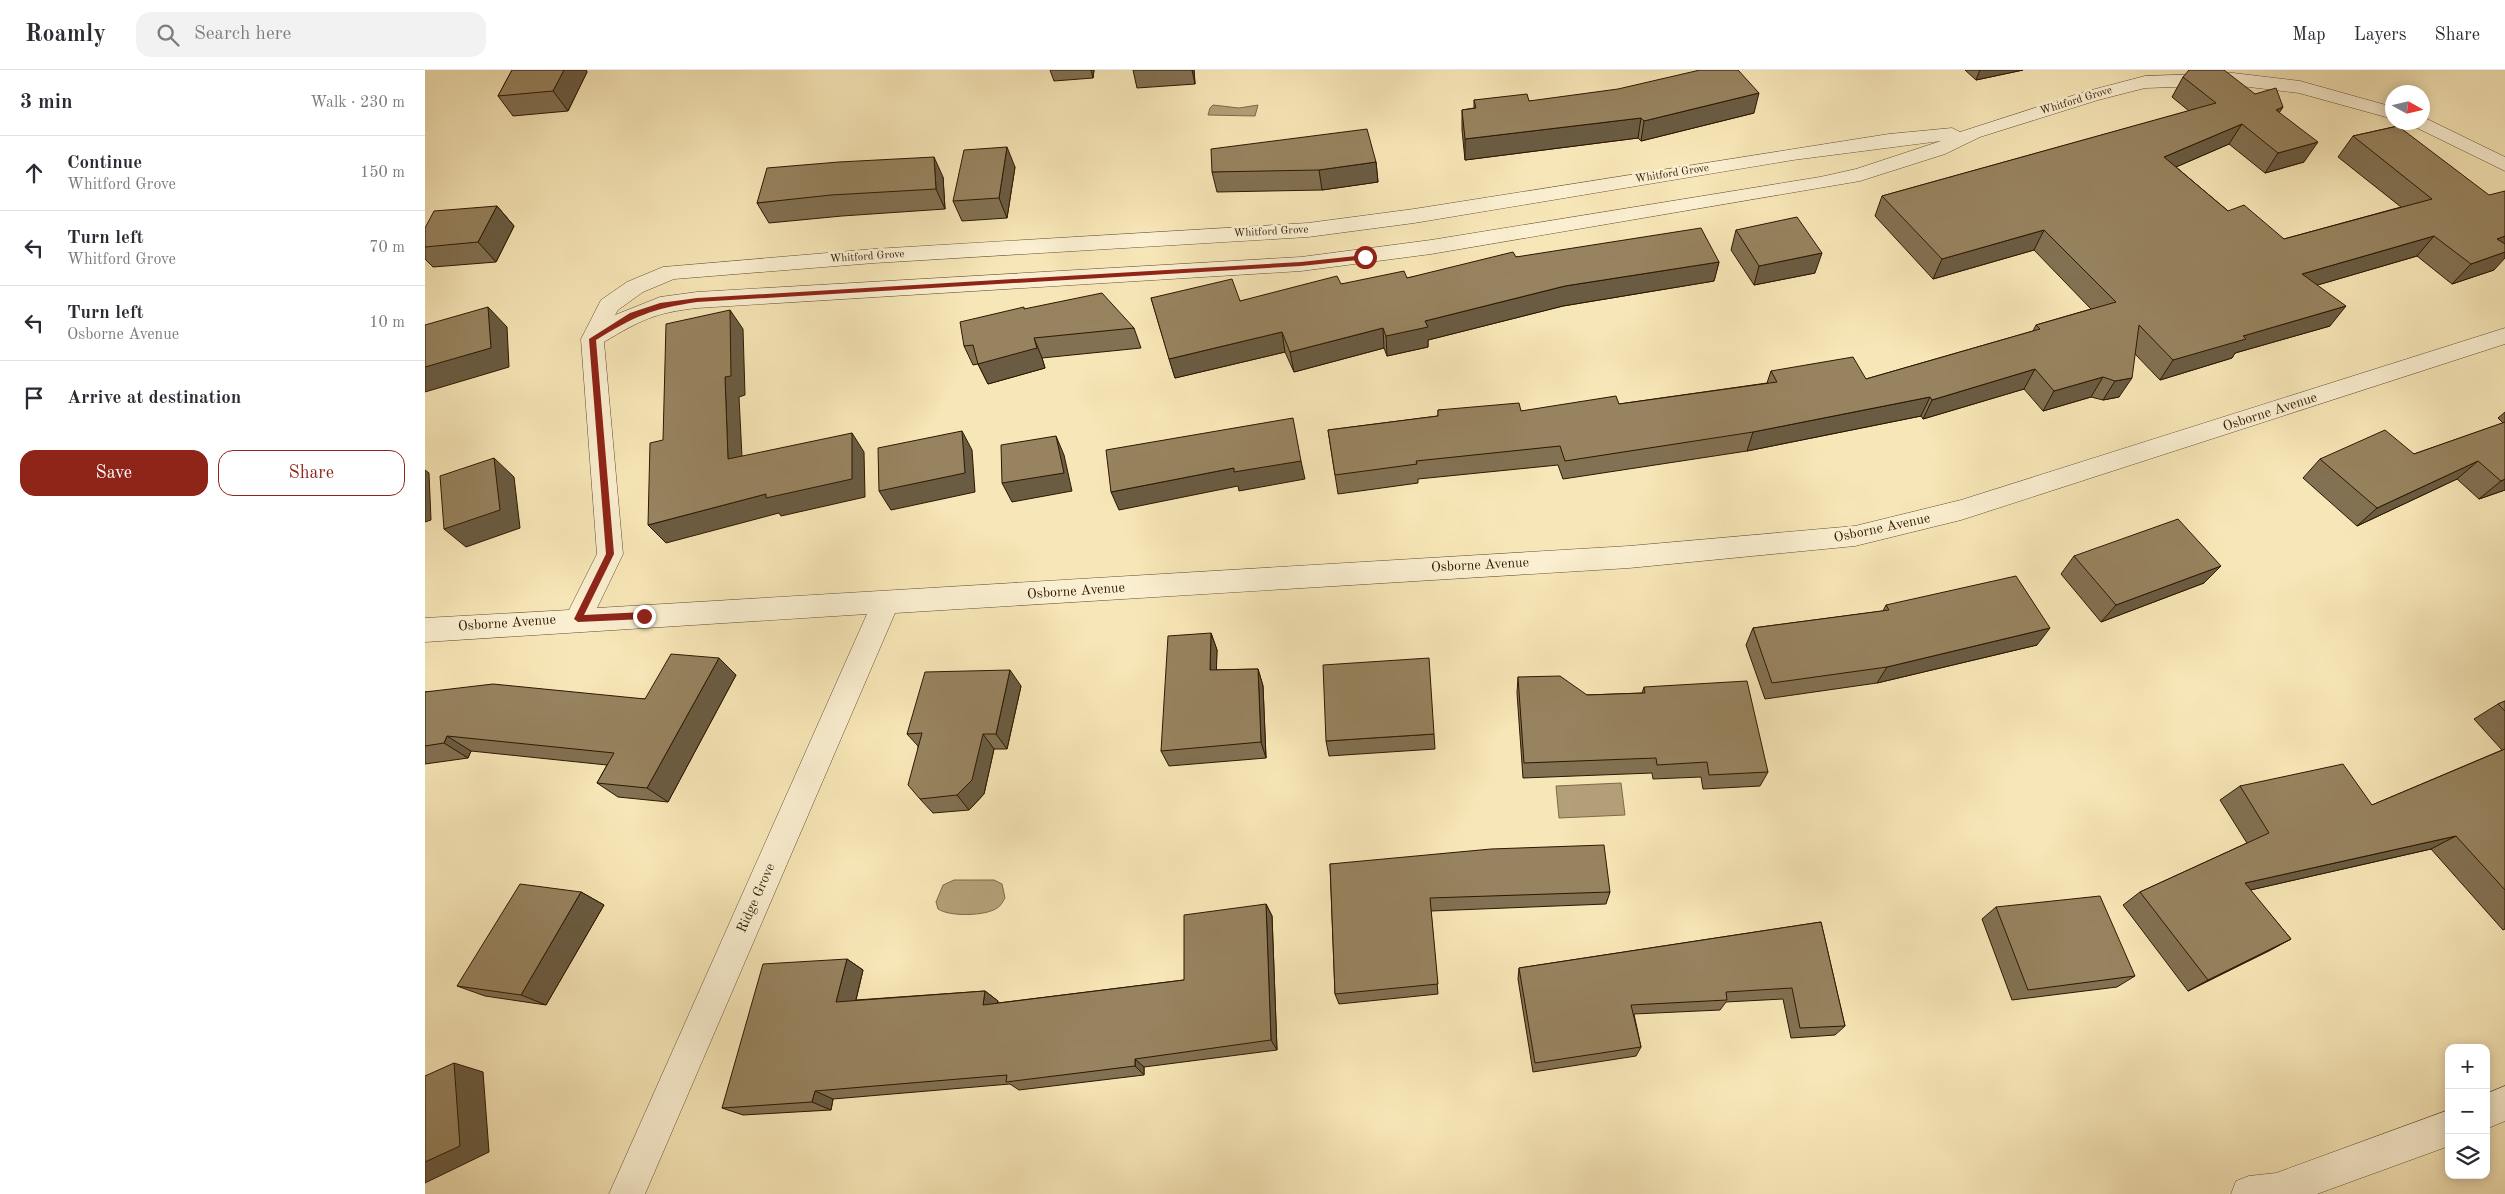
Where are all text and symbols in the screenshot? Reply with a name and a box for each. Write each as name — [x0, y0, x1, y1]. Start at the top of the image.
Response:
search box — [136, 12, 486, 57]
icon: search — [154, 21, 182, 49]
text: Roamly — [25, 23, 106, 47]
text: Search here — [194, 25, 291, 44]
text: Map — [2292, 26, 2326, 44]
text: Layers — [2354, 26, 2406, 44]
text: Share — [2434, 26, 2480, 44]
street label: Whitford Grove — [2039, 85, 2113, 117]
north arrow — [2385, 85, 2430, 130]
text: 3 min — [20, 92, 73, 113]
text: Walk · 230 m — [310, 95, 405, 111]
text: Continue — [67, 154, 142, 173]
icon: ahead — [20, 159, 48, 187]
street label: Whitford Grove — [1634, 163, 1710, 185]
text: 150 m — [360, 165, 405, 181]
text: Whitford Grove — [67, 177, 176, 193]
street label: Whitford Grove — [1233, 225, 1309, 239]
text: Turn left — [67, 229, 144, 248]
icon: left — [20, 234, 48, 262]
text: 70 m — [369, 240, 405, 256]
route start — [1354, 246, 1377, 269]
street label: Whitford Grove — [829, 249, 905, 265]
text: Whitford Grove — [67, 252, 176, 268]
text: Turn left — [67, 304, 144, 323]
icon: left — [20, 309, 48, 337]
text: 10 m — [369, 315, 405, 331]
text: Osborne Avenue — [67, 327, 179, 343]
icon: arrive — [20, 384, 48, 412]
text: Arrive at destination — [67, 389, 241, 408]
street label: Osborne Avenue — [2221, 390, 2319, 434]
button: Save — [20, 450, 208, 496]
button: Share — [218, 450, 405, 496]
street label: Osborne Avenue — [1833, 511, 1931, 545]
street label: Osborne Avenue — [1431, 555, 1529, 575]
street label: Osborne Avenue — [1027, 581, 1125, 601]
route end — [633, 605, 656, 628]
street label: Osborne Avenue — [458, 613, 556, 633]
street label: Ridge Grove — [734, 861, 778, 935]
map controls — [2445, 1044, 2490, 1179]
button: + — [2445, 1044, 2490, 1089]
button: − — [2445, 1089, 2490, 1134]
button: layers — [2445, 1134, 2490, 1179]

